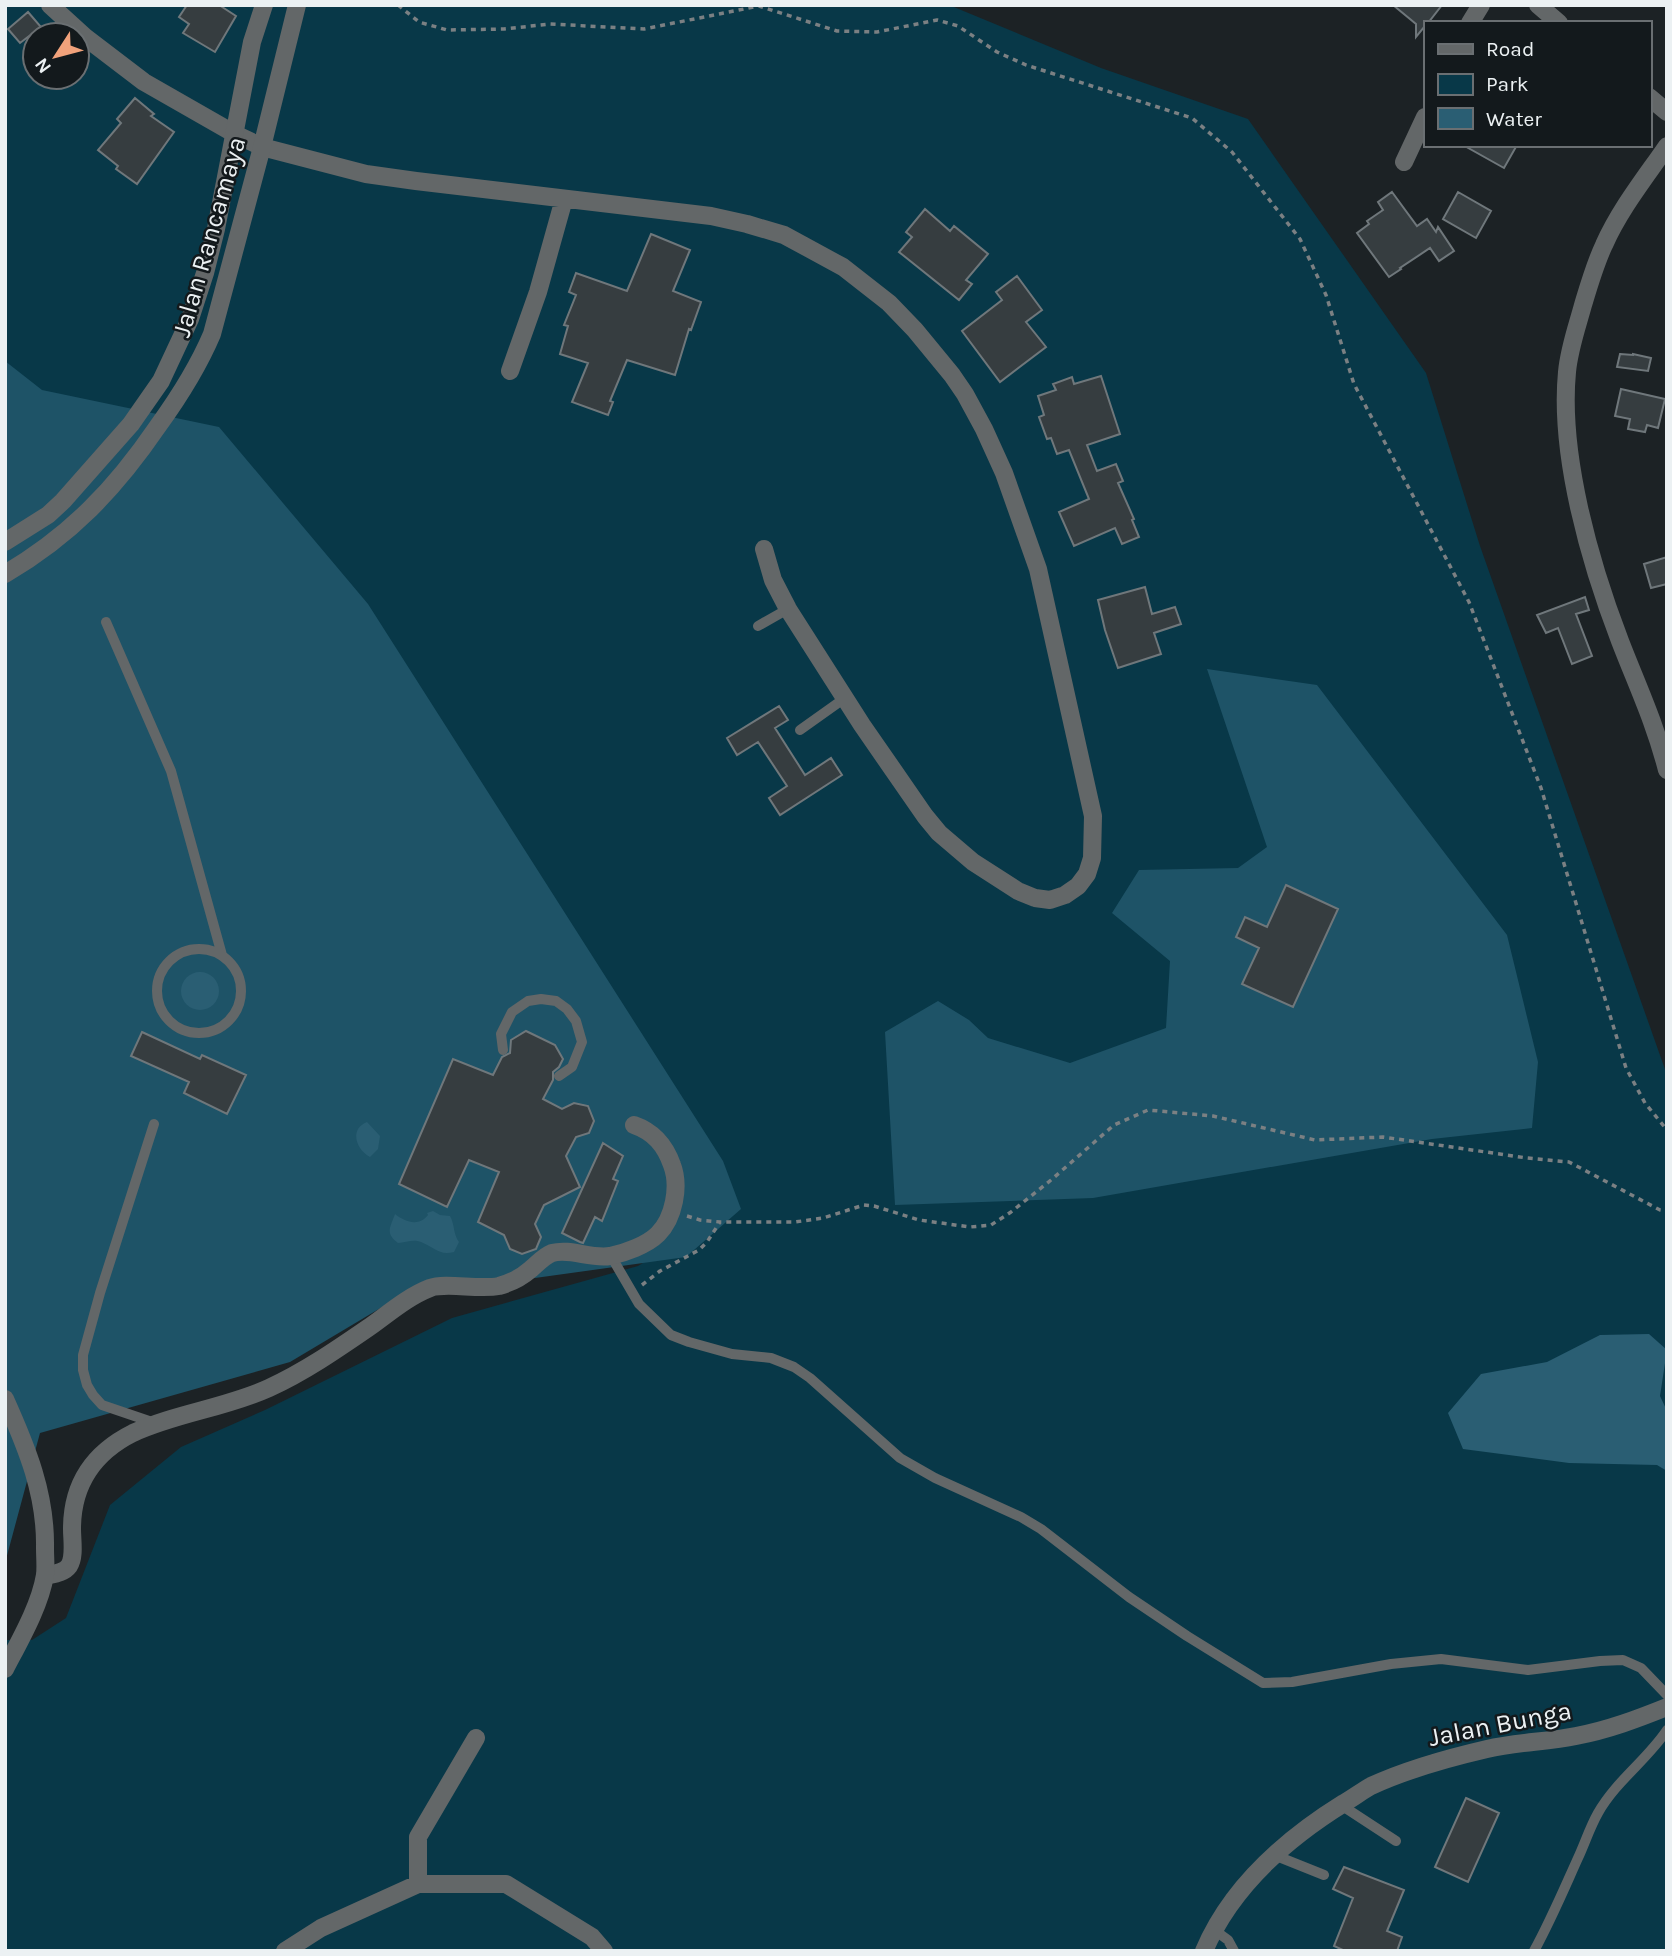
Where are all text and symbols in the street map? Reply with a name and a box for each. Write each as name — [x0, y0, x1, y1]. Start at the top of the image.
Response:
north arrow — [21, 21, 91, 91]
legend — [1424, 21, 1651, 147]
text: Road — [1486, 37, 1534, 61]
text: N — [30, 53, 56, 77]
text: Park — [1486, 72, 1529, 96]
text: Water — [1486, 107, 1542, 131]
street label: Jalan Rancamaya — [166, 133, 252, 341]
street label: Jalan Bunga — [1426, 1695, 1574, 1753]

